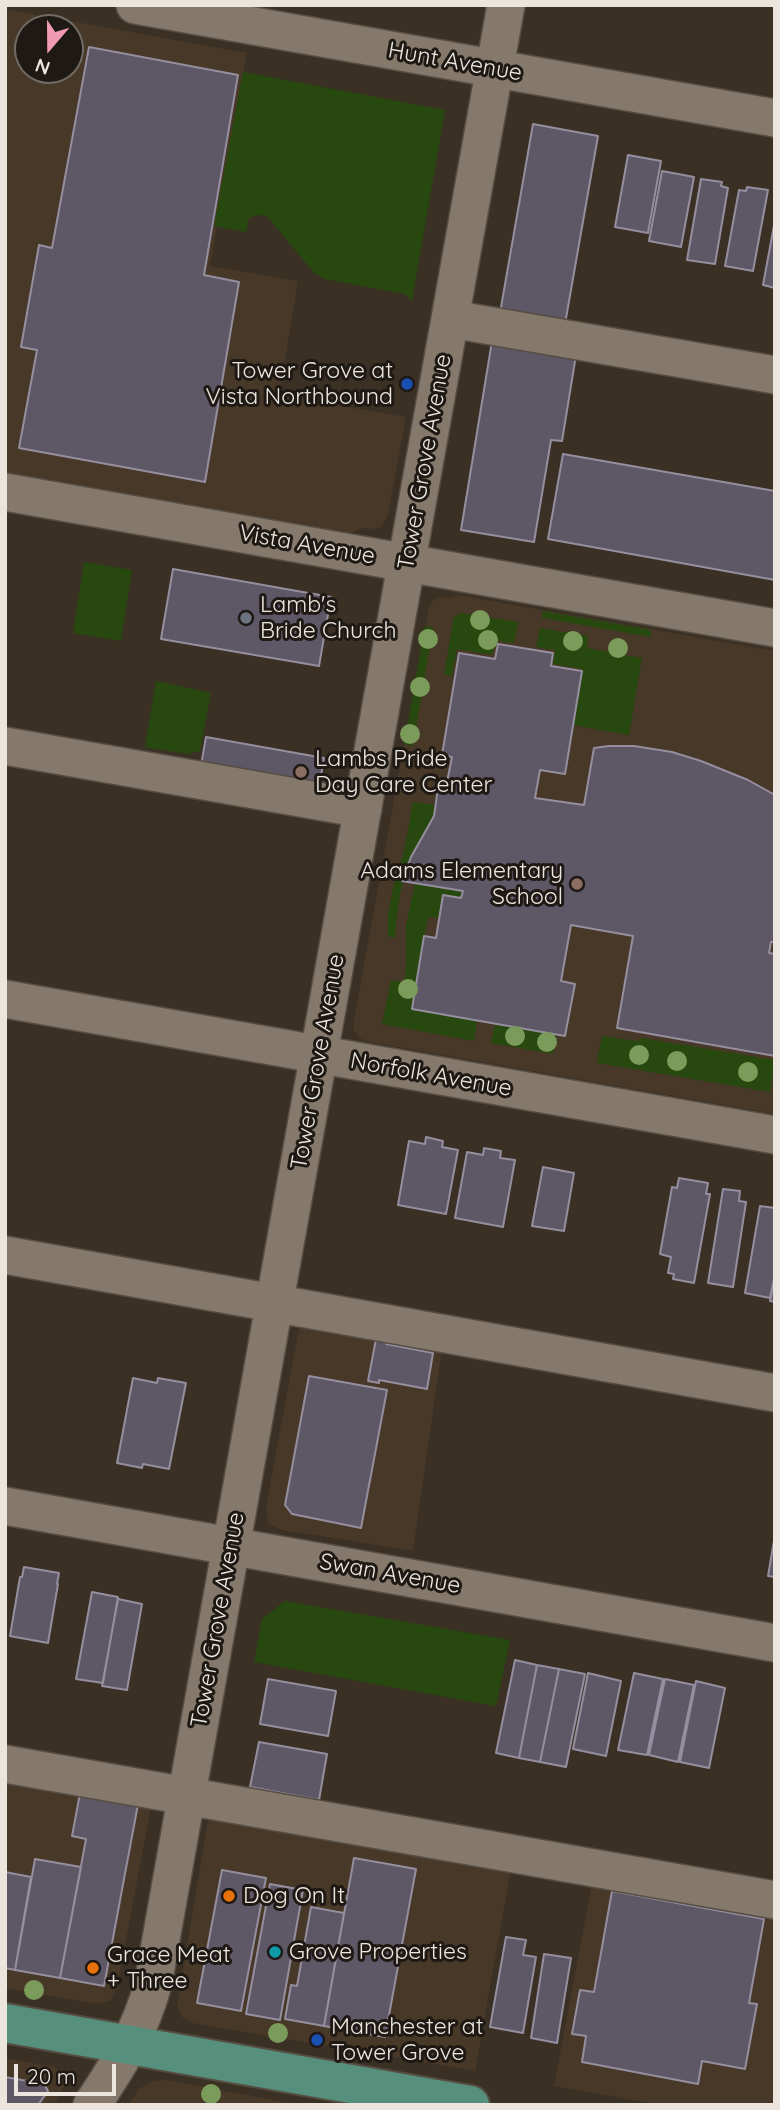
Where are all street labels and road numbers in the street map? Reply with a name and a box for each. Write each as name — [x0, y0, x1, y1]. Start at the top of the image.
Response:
street label: Hunt Avenue — [386, 37, 524, 87]
street label: Tower Grove Avenue — [392, 352, 458, 572]
street label: Vista Avenue — [237, 519, 377, 571]
street label: Tower Grove Avenue — [285, 952, 351, 1172]
street label: Norfolk Avenue — [348, 1047, 514, 1103]
street label: Tower Grove Avenue — [185, 1510, 251, 1730]
street label: Swan Avenue — [317, 1548, 463, 1600]

